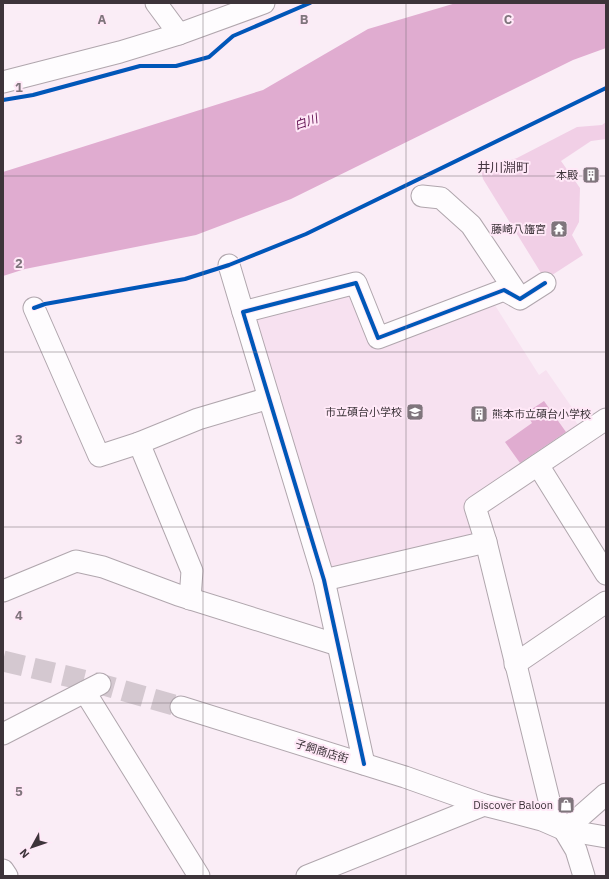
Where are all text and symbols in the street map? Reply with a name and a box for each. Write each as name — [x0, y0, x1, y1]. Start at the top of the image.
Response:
text: A — [98, 11, 107, 28]
text: B — [300, 11, 309, 28]
text: C — [504, 11, 513, 28]
text: 1 — [15, 79, 23, 96]
water label: 白川 — [292, 110, 322, 133]
district label: 井川淵町 — [477, 159, 529, 176]
building icon: 本殿 — [581, 165, 601, 185]
place label: 本殿 — [556, 168, 578, 182]
temple icon: 藤崎八旛宮 — [549, 219, 569, 239]
place label: 藤崎八旛宮 — [491, 222, 546, 236]
text: 2 — [15, 255, 23, 272]
school or university icon: 市立碩台小学校 — [405, 402, 425, 422]
building icon: 熊本市立碩台小学校 — [469, 404, 489, 424]
place label: 市立碩台小学校 — [325, 405, 402, 419]
place label: 熊本市立碩台小学校 — [492, 407, 591, 421]
text: 3 — [15, 431, 23, 448]
text: 4 — [15, 607, 23, 624]
street label: 子飼商店街 — [294, 736, 350, 766]
text: 5 — [15, 783, 23, 800]
shop icon: Discover Baloon — [556, 795, 576, 815]
place label: Discover Baloon — [473, 798, 553, 812]
north arrow — [12, 827, 52, 867]
text: N — [16, 846, 32, 861]

